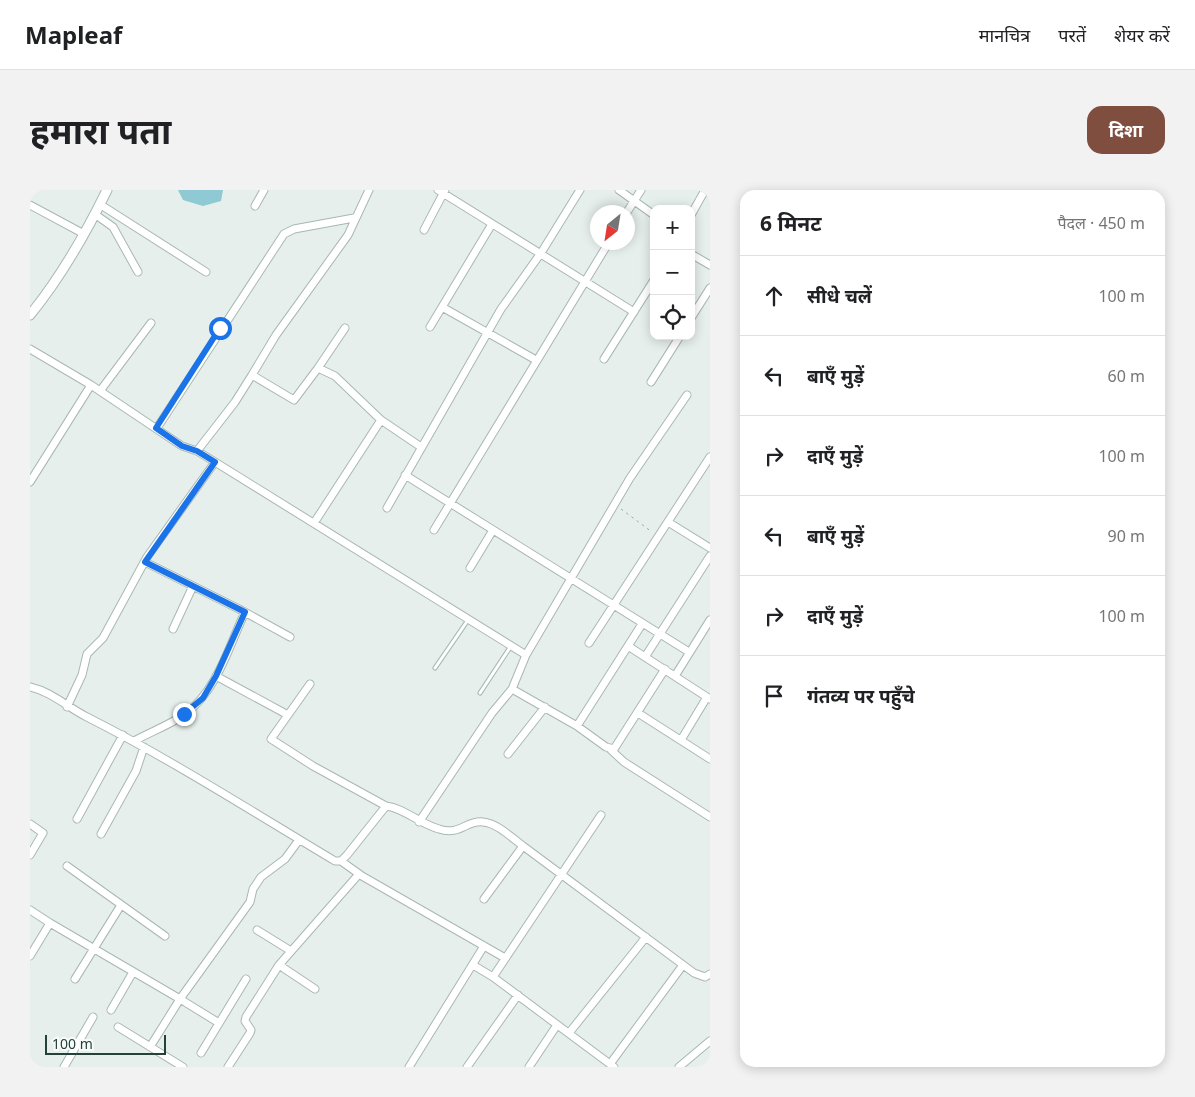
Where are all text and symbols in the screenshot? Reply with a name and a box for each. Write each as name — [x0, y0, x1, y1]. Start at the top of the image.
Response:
text: Mapleaf — [25, 18, 122, 51]
text: मानचित्र — [979, 23, 1030, 47]
text: परतें — [1058, 23, 1086, 47]
text: शेयर करें — [1114, 23, 1170, 47]
button: दिशा — [1087, 106, 1165, 154]
text: हमारा पता — [30, 107, 171, 154]
north arrow — [590, 205, 635, 250]
map controls — [650, 205, 695, 340]
button: + — [650, 205, 695, 250]
text: 6 मिनट — [760, 209, 822, 237]
text: पैदल · 450 m — [1057, 212, 1145, 234]
button: − — [650, 250, 695, 295]
icon: ahead — [760, 282, 788, 310]
text: सीधे चलें — [807, 283, 872, 309]
text: 100 m — [1098, 285, 1145, 307]
button: locate — [650, 295, 695, 340]
route start — [209, 317, 232, 340]
icon: left — [760, 362, 788, 390]
text: बाएँ मुड़ें — [807, 363, 864, 389]
text: 60 m — [1108, 365, 1145, 387]
icon: right — [760, 442, 788, 470]
text: दाएँ मुड़ें — [807, 443, 863, 469]
text: 100 m — [1098, 445, 1145, 467]
icon: left — [760, 522, 788, 550]
text: बाएँ मुड़ें — [807, 523, 864, 549]
text: 90 m — [1108, 525, 1145, 547]
icon: right — [760, 602, 788, 630]
text: दाएँ मुड़ें — [807, 603, 863, 629]
text: 100 m — [1098, 605, 1145, 627]
icon: arrive — [760, 682, 788, 710]
text: गंतव्य पर पहुँचे — [807, 683, 915, 709]
route end — [173, 703, 196, 726]
scale bar — [45, 1032, 166, 1055]
text: 100 m — [52, 1034, 93, 1053]

